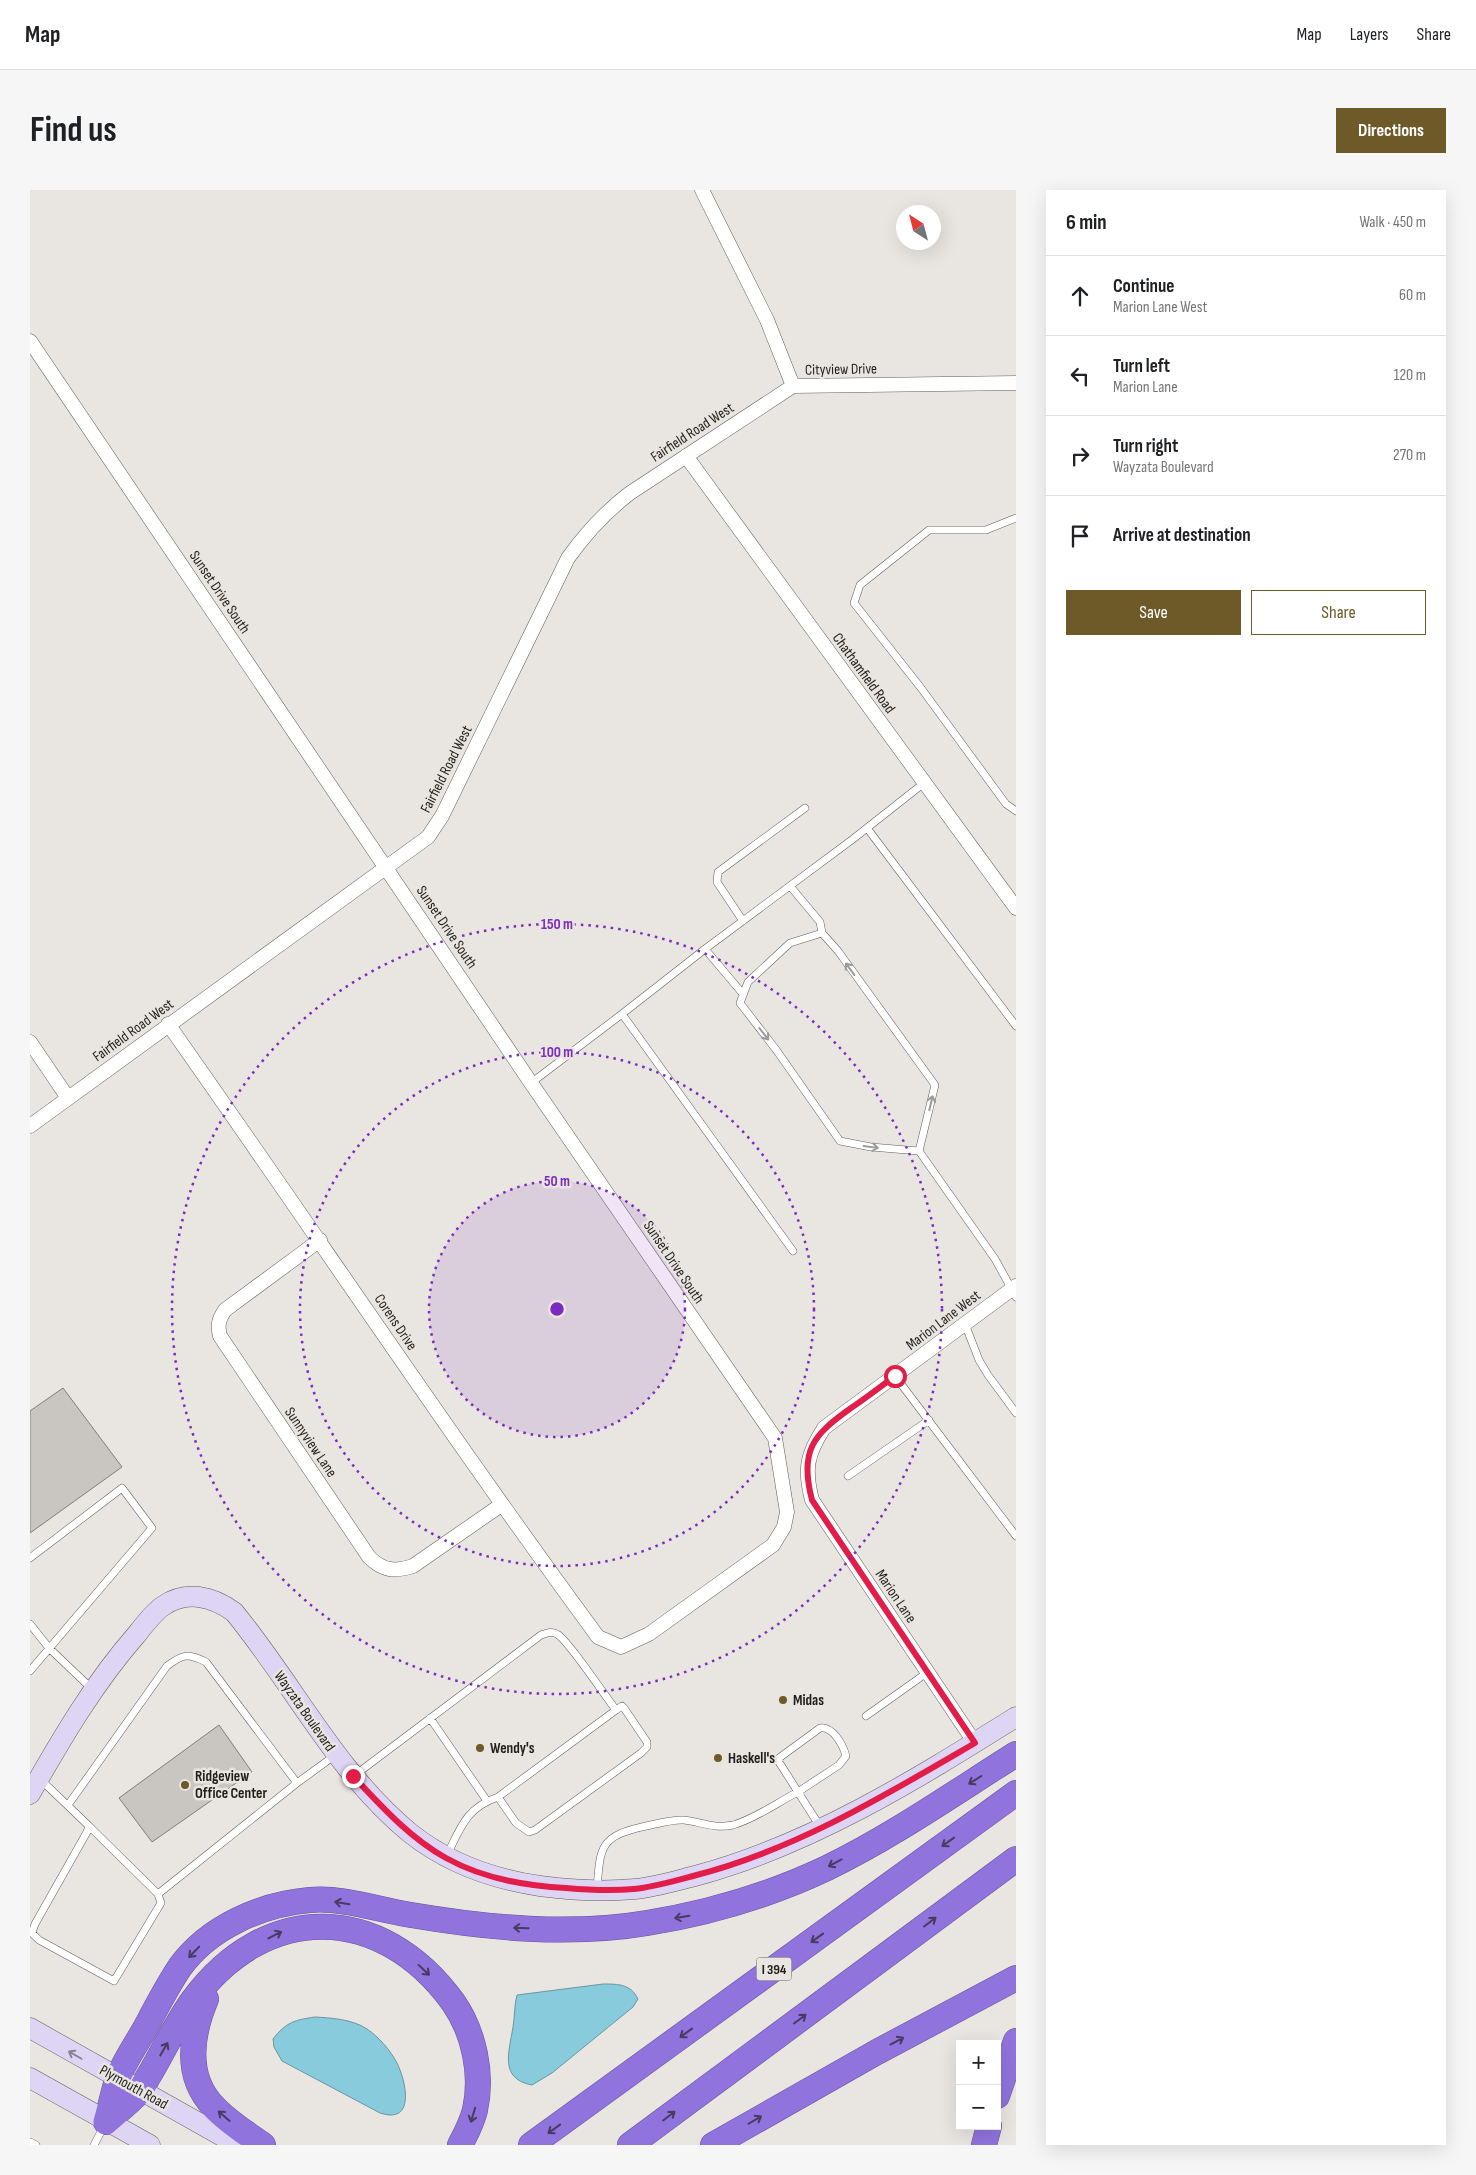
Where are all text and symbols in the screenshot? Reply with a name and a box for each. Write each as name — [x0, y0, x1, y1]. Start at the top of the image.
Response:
text: Map — [25, 20, 60, 49]
text: Map — [1297, 24, 1322, 45]
text: Layers — [1350, 24, 1389, 45]
text: Share — [1417, 24, 1451, 45]
button: Directions — [1336, 108, 1446, 153]
text: Find us — [30, 109, 117, 152]
north arrow — [896, 205, 941, 250]
text: 6 min — [1066, 210, 1107, 235]
text: Walk · 450 m — [1359, 213, 1426, 232]
text: Continue — [1113, 275, 1174, 298]
icon: ahead — [1066, 282, 1094, 310]
text: 60 m — [1399, 286, 1426, 305]
text: Marion Lane West — [1113, 298, 1207, 317]
text: Turn left — [1113, 355, 1170, 378]
street label: Cityview Drive — [805, 359, 877, 380]
icon: left — [1066, 362, 1094, 390]
text: 120 m — [1394, 366, 1426, 385]
text: Marion Lane — [1113, 378, 1178, 397]
street label: Fairfield Road West — [647, 398, 738, 466]
text: Turn right — [1113, 435, 1178, 458]
icon: right — [1066, 442, 1094, 470]
text: 270 m — [1393, 446, 1426, 465]
text: Wayzata Boulevard — [1113, 458, 1214, 477]
icon: arrive — [1066, 522, 1094, 550]
text: Arrive at destination — [1113, 524, 1251, 547]
street label: Sunset Drive South — [185, 547, 254, 637]
button: Save — [1066, 590, 1241, 635]
button: Share — [1251, 590, 1426, 635]
street label: Chathamfield Road — [828, 629, 899, 717]
street label: Fairfield Road West — [416, 722, 477, 816]
street label: Sunset Drive South — [412, 882, 481, 972]
text: 150 m — [541, 915, 573, 934]
one-way arrow — [845, 962, 855, 976]
street label: Fairfield Road West — [89, 994, 178, 1066]
one-way arrow — [759, 1027, 770, 1040]
text: 100 m — [541, 1043, 573, 1062]
one-way arrow — [927, 1096, 936, 1112]
one-way arrow — [863, 1142, 879, 1152]
text: 50 m — [544, 1172, 570, 1191]
street label: Sunset Drive South — [639, 1217, 708, 1307]
street label: Marion Lane West — [902, 1286, 985, 1355]
street label: Corens Drive — [370, 1291, 421, 1354]
centre of rings — [548, 1300, 566, 1318]
route start — [884, 1365, 907, 1388]
street label: Sunnyview Lane — [280, 1404, 341, 1481]
street label: Marion Lane — [871, 1566, 920, 1627]
street label: Wayzata Boulevard — [270, 1667, 339, 1755]
place label: Midas — [793, 1691, 824, 1710]
marker: Midas — [777, 1694, 789, 1706]
place label: Wendy's — [490, 1739, 535, 1758]
marker: Wendy's — [474, 1742, 486, 1754]
place label: Haskell's — [728, 1749, 775, 1768]
marker: Haskell's — [712, 1752, 724, 1764]
route end — [342, 1765, 365, 1788]
place label: Ridgeview Office Center — [195, 1767, 268, 1803]
one-way arrow — [968, 1775, 982, 1785]
marker: Ridgeview Office Center — [179, 1779, 191, 1791]
one-way arrow — [941, 1837, 955, 1847]
one-way arrow — [828, 1858, 843, 1868]
one-way arrow — [335, 1897, 351, 1907]
one-way arrow — [675, 1912, 691, 1922]
one-way arrow — [923, 1917, 937, 1927]
one-way arrow — [513, 1923, 530, 1933]
one-way arrow — [267, 1930, 282, 1939]
one-way arrow — [810, 1933, 824, 1943]
one-way arrow — [188, 1946, 200, 1958]
road number: I 394 — [756, 1958, 792, 1980]
one-way arrow — [417, 1964, 430, 1976]
one-way arrow — [793, 2014, 807, 2024]
one-way arrow — [679, 2028, 693, 2039]
one-way arrow — [889, 2036, 904, 2045]
map controls — [956, 2040, 1001, 2130]
button: + — [956, 2040, 1001, 2085]
one-way arrow — [160, 2042, 170, 2056]
one-way arrow — [69, 2049, 83, 2059]
street label: Plymouth Road — [96, 2061, 171, 2114]
button: − — [956, 2085, 1001, 2130]
one-way arrow — [467, 2107, 477, 2123]
one-way arrow — [217, 2110, 230, 2121]
one-way arrow — [662, 2111, 676, 2121]
one-way arrow — [747, 2115, 761, 2125]
one-way arrow — [548, 2123, 561, 2134]

